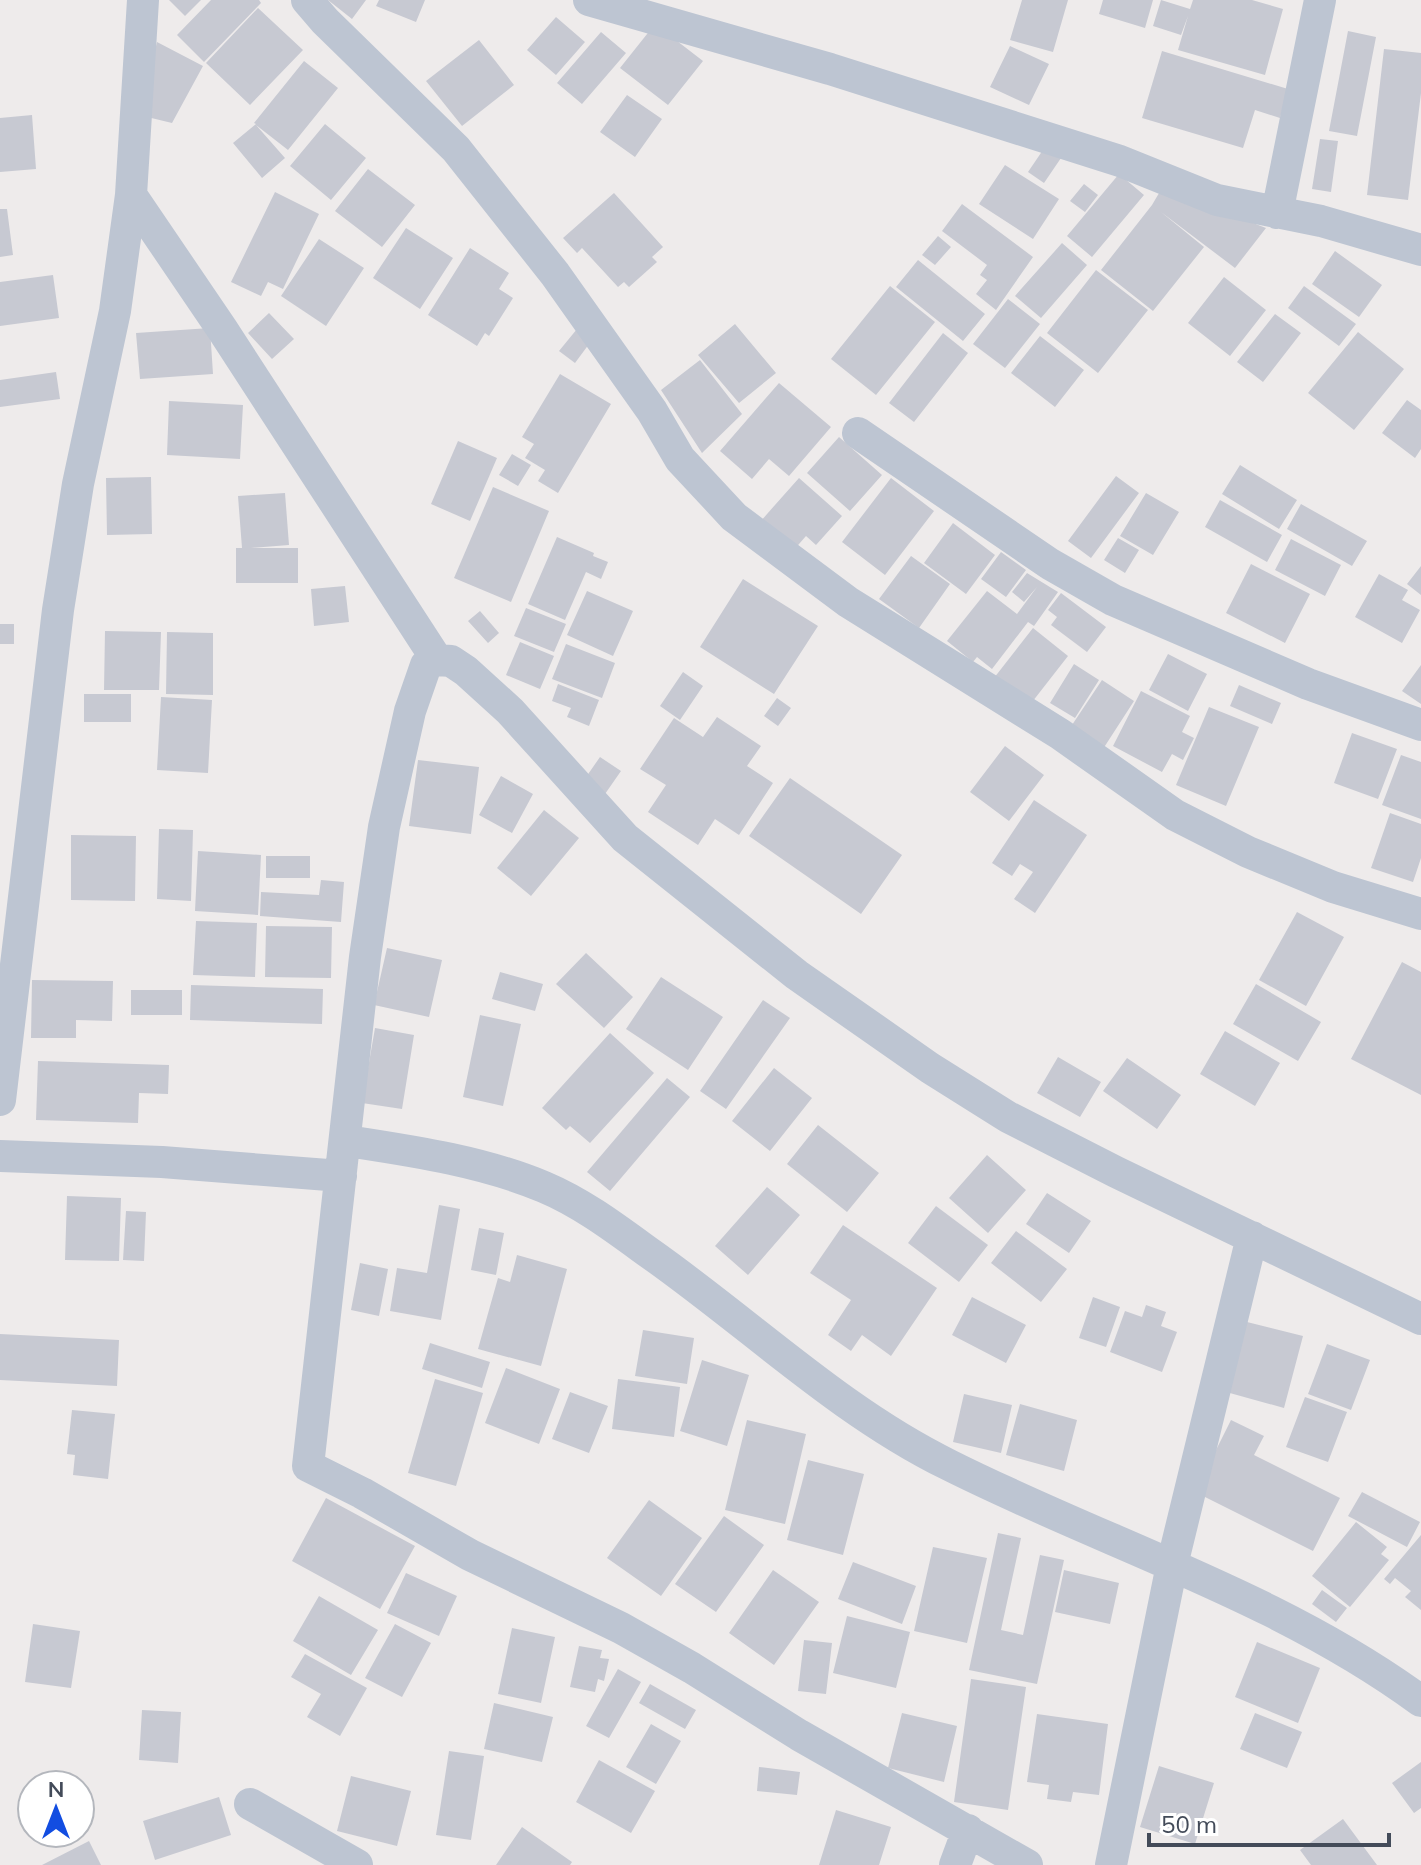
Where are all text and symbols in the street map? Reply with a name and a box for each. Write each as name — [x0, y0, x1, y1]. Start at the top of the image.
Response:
north arrow — [16, 1769, 96, 1849]
text: N — [48, 1775, 64, 1803]
scale bar — [1149, 1797, 1389, 1847]
text: 50 m — [1161, 1809, 1217, 1839]

